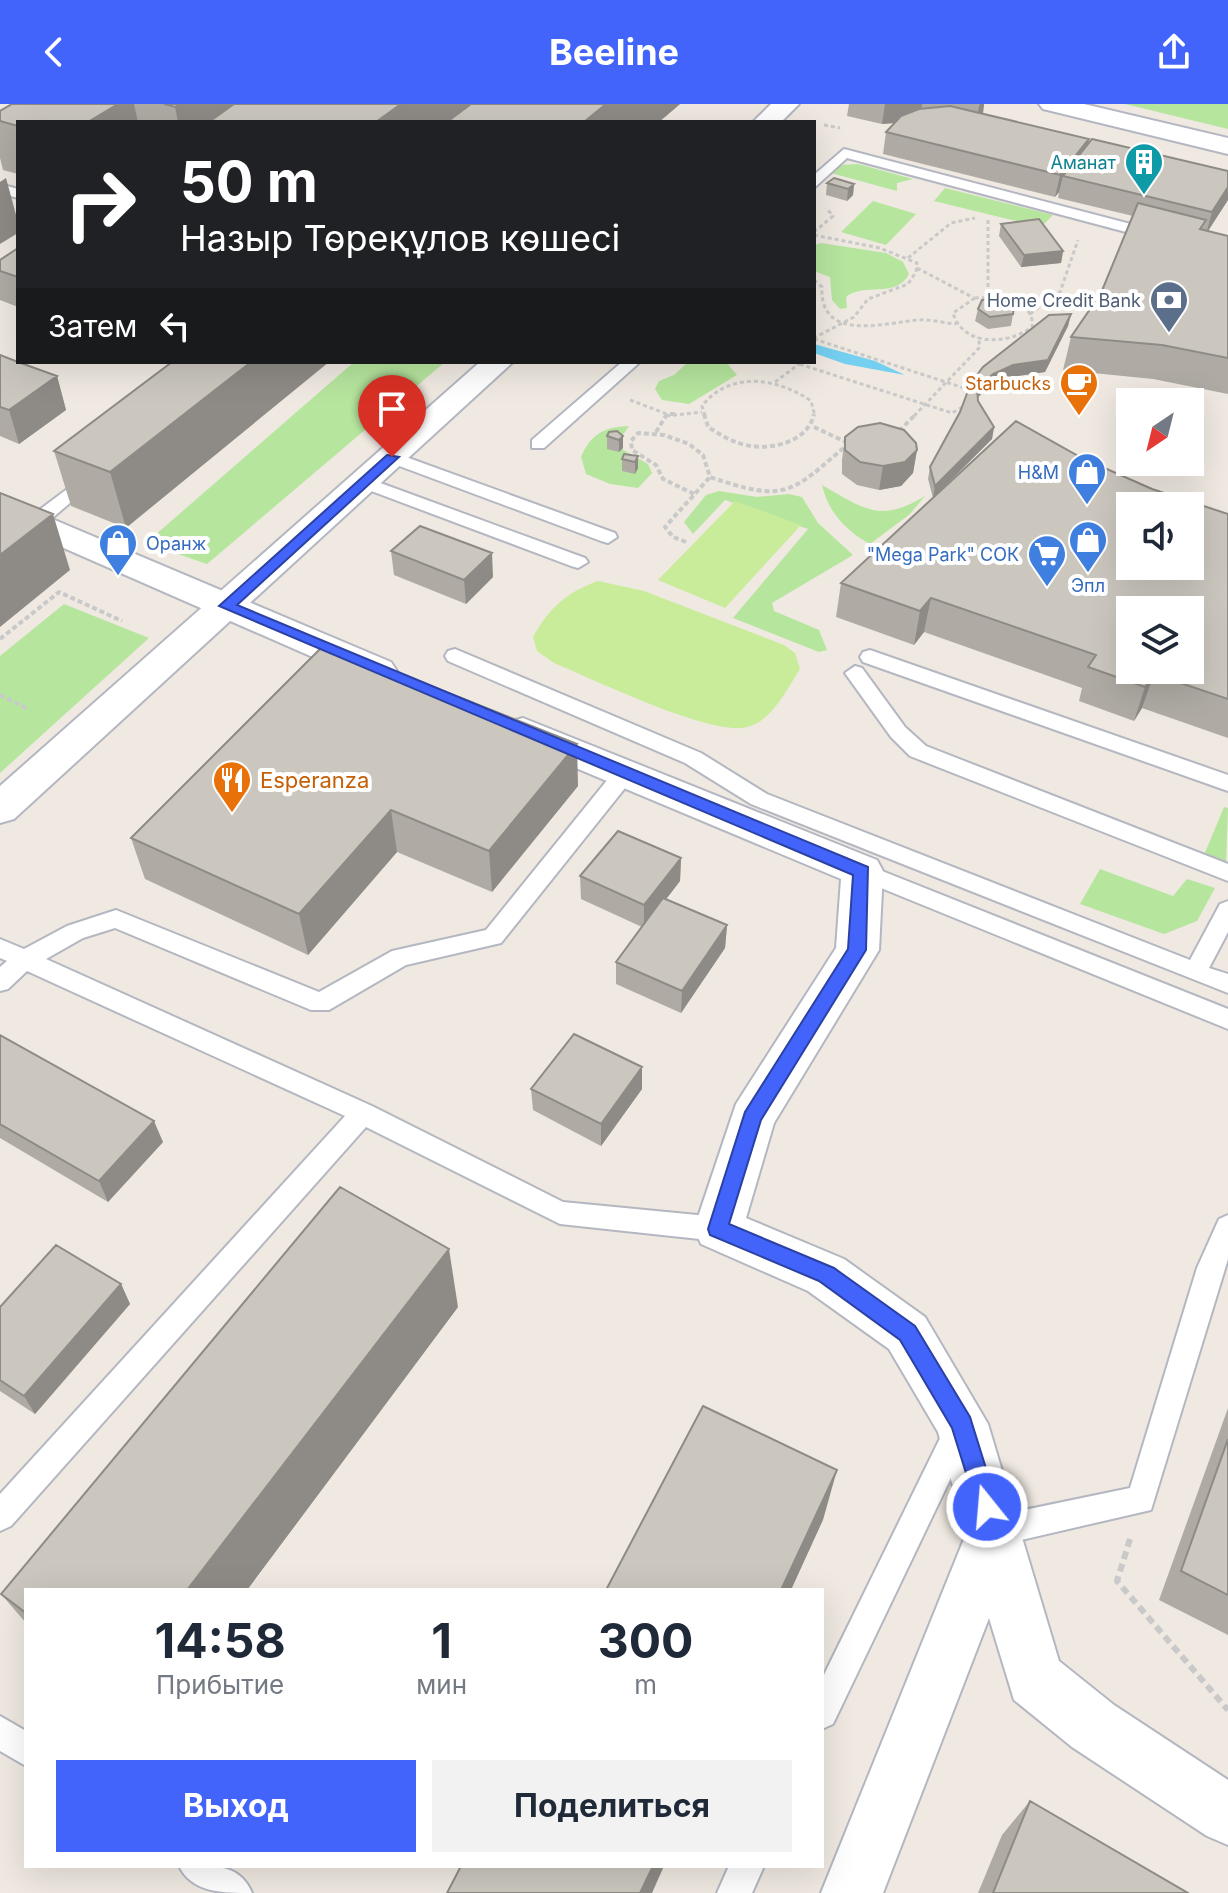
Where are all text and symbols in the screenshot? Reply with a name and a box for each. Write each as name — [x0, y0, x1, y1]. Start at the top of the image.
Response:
icon: back — [32, 30, 76, 74]
text: Beeline — [549, 30, 679, 74]
icon: share — [1152, 30, 1196, 74]
building icon: Аманат — [1123, 141, 1165, 196]
text: 50 m — [180, 148, 318, 216]
icon: right — [48, 152, 152, 256]
place label: Аманат — [1050, 152, 1117, 173]
text: Назыр Төреқұлов көшесі — [180, 216, 620, 260]
bank icon: Home Credit Bank — [1148, 279, 1190, 334]
place label: Home Credit Bank — [987, 290, 1141, 311]
icon: left — [153, 304, 197, 348]
text: Затем — [48, 308, 137, 344]
cafe icon: Starbucks — [1058, 362, 1100, 417]
place label: Starbucks — [965, 373, 1051, 394]
pin — [358, 375, 426, 457]
icon: arrive — [370, 387, 414, 431]
north arrow — [1116, 388, 1204, 476]
map controls — [1116, 388, 1204, 684]
shop icon: H&M — [1066, 451, 1108, 506]
place label: H&M — [1018, 462, 1059, 483]
button: sound — [1116, 492, 1204, 580]
shop icon: Эпл — [1067, 519, 1109, 574]
shop icon: Оранж — [97, 522, 139, 577]
place label: Оранж — [146, 533, 206, 554]
supermarket icon: "Mega Park" СОК — [1026, 533, 1068, 588]
place label: "Mega Park" СОК — [867, 544, 1019, 565]
place label: Эпл — [1071, 575, 1105, 596]
button: layers — [1116, 596, 1204, 684]
restaurant icon: Esperanza — [211, 759, 253, 814]
place label: Esperanza — [260, 767, 369, 793]
position arrow — [945, 1465, 1029, 1549]
text: 14:58 — [155, 1611, 286, 1670]
text: 1 — [431, 1611, 452, 1670]
text: 300 — [598, 1611, 693, 1670]
text: Прибытие — [156, 1669, 284, 1700]
text: мин — [416, 1669, 467, 1700]
text: m — [634, 1669, 657, 1700]
button: Выход — [56, 1760, 416, 1852]
button: Поделиться — [432, 1760, 792, 1852]

